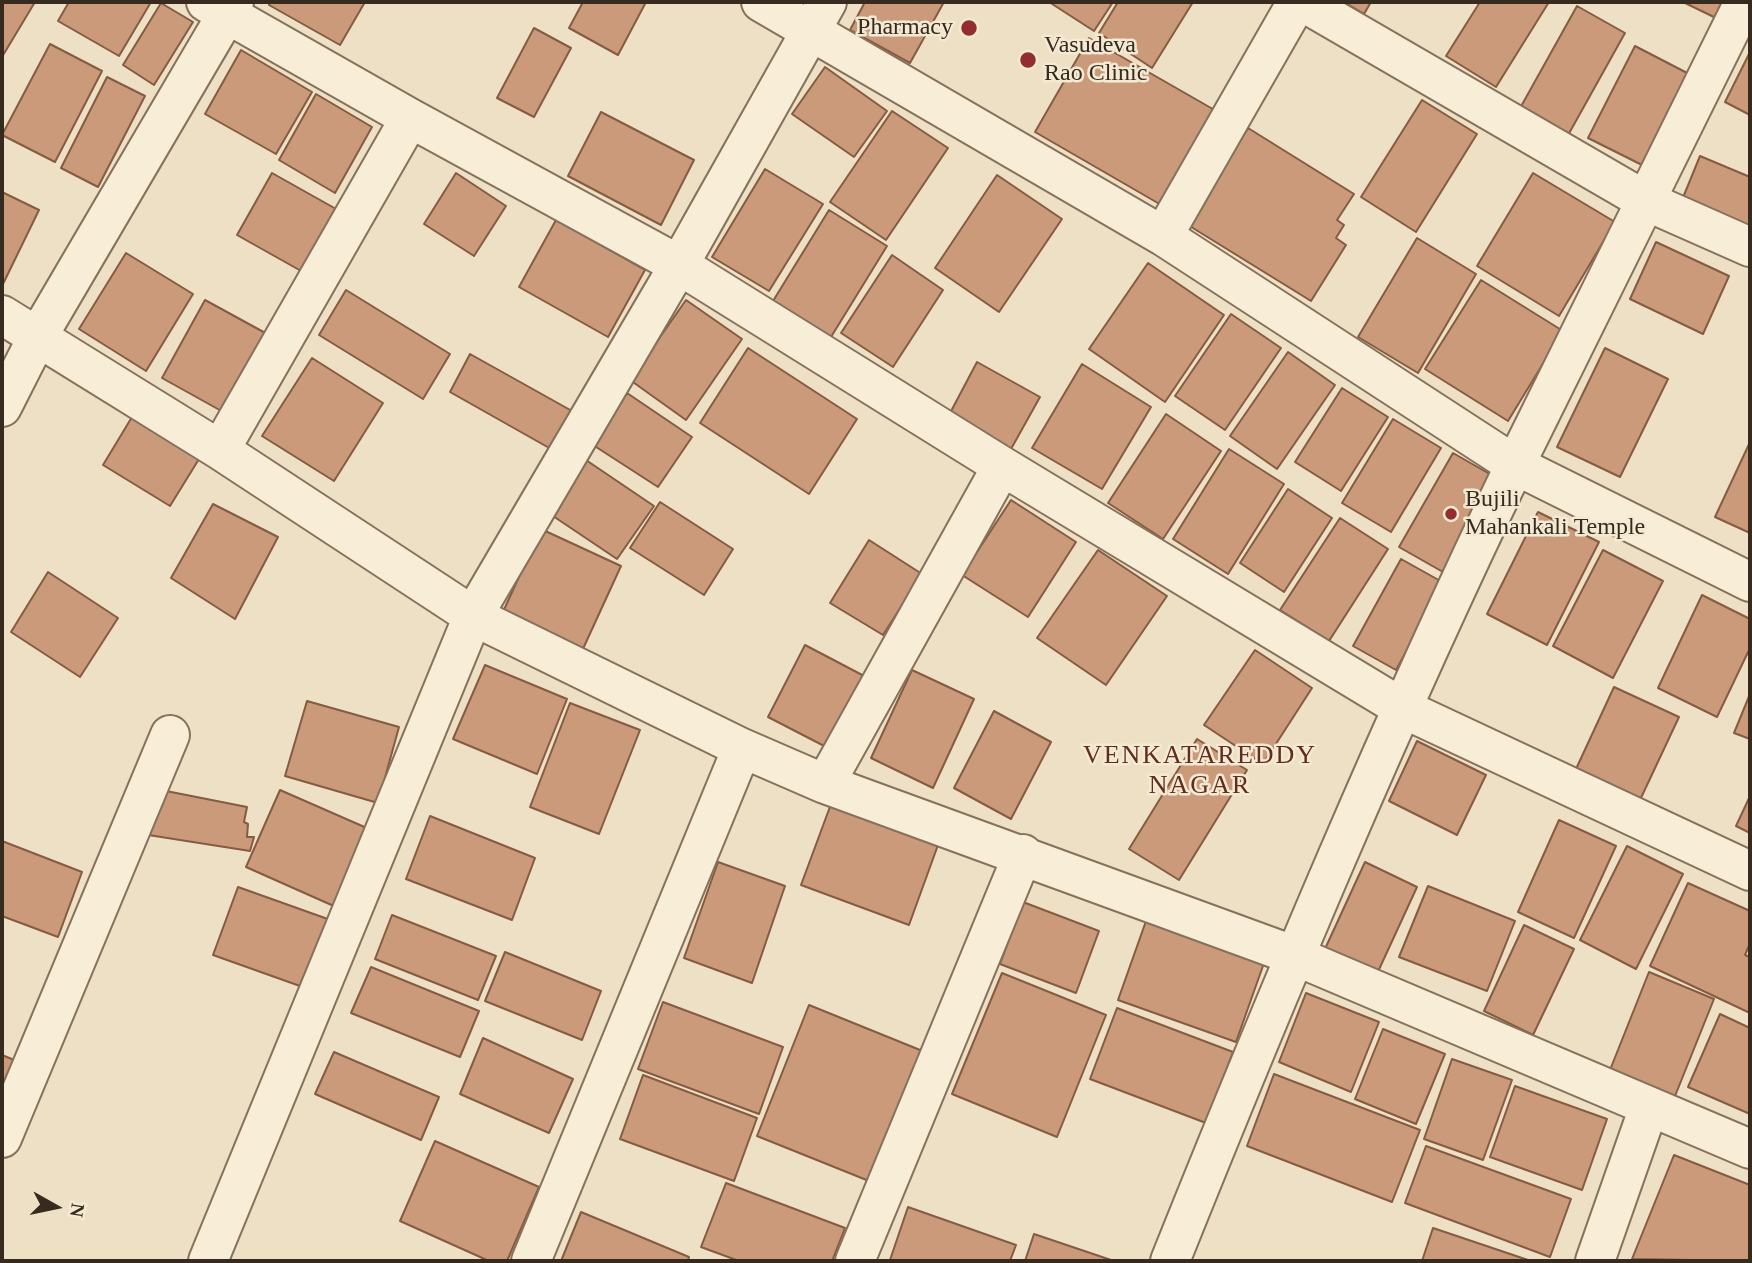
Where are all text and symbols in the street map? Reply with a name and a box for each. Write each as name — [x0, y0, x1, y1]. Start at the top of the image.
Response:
place label: Pharmacy — [857, 14, 953, 42]
marker: Pharmacy — [959, 18, 979, 38]
place label: Vasudeva Rao Clinic — [1044, 32, 1147, 88]
marker: Vasudeva Rao Clinic — [1018, 50, 1038, 70]
place label: Bujili Mahankali Temple — [1465, 486, 1645, 542]
marker: Bujili Mahankali Temple — [1443, 506, 1459, 522]
district label: VENKATAREDDY NAGAR — [1084, 740, 1316, 802]
north arrow — [21, 1172, 91, 1242]
text: N — [66, 1202, 89, 1219]

